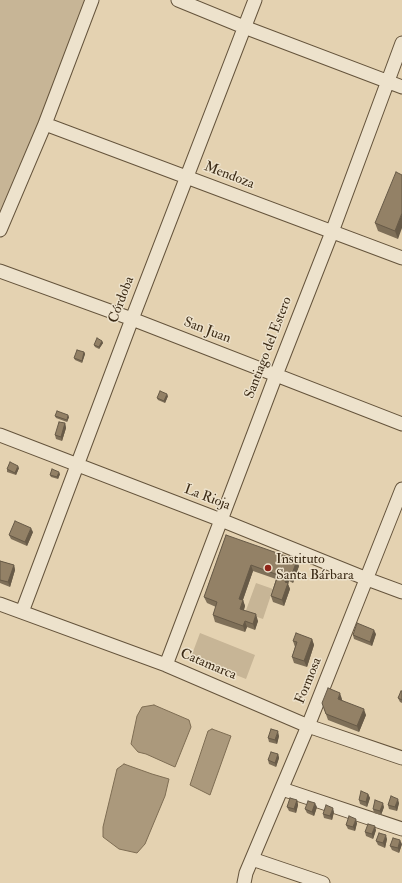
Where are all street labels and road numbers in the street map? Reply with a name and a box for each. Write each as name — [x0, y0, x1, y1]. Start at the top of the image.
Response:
street label: Mendoza — [201, 159, 257, 193]
street label: Córdoba — [105, 274, 139, 326]
street label: Santiago del Estero — [242, 295, 296, 401]
street label: San Juan — [181, 314, 233, 348]
street label: La Rioja — [181, 482, 233, 514]
street label: Catamarca — [177, 646, 239, 684]
street label: Formosa — [292, 655, 326, 707]

